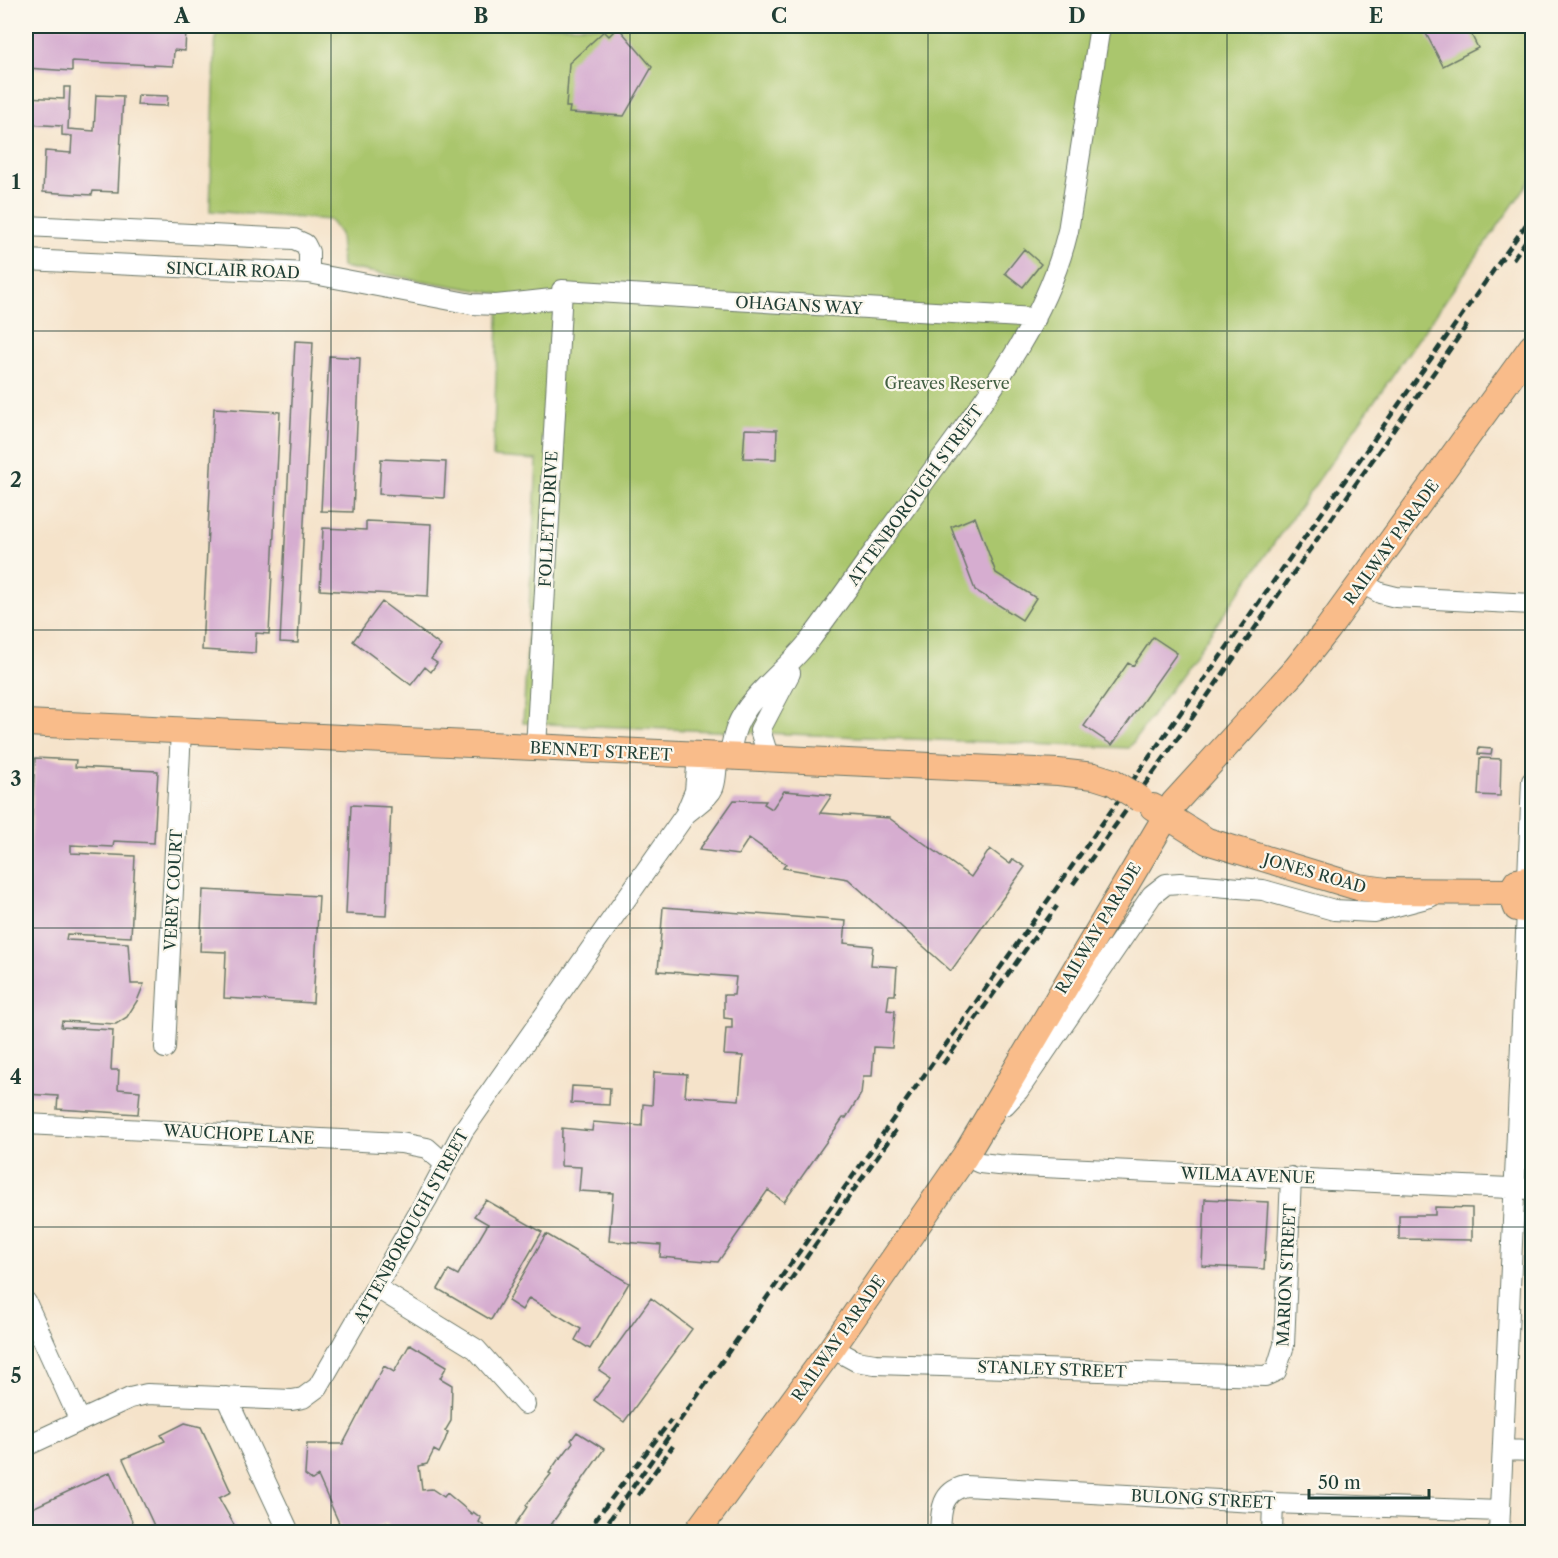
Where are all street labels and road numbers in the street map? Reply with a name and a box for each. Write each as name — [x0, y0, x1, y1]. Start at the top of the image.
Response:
street label: SINCLAIR ROAD — [166, 258, 300, 282]
street label: OHAGANS WAY — [735, 292, 864, 318]
street label: ATTENBOROUGH STREET — [842, 401, 987, 590]
street label: FOLLETT DRIVE — [534, 450, 562, 588]
street label: RAILWAY PARADE — [1339, 476, 1443, 608]
street label: BENNET STREET — [529, 737, 673, 765]
street label: VEREY COURT — [160, 829, 186, 952]
street label: JONES ROAD — [1258, 848, 1369, 897]
street label: RAILWAY PARADE — [1051, 859, 1145, 997]
street label: WAUCHOPE LANE — [162, 1120, 315, 1148]
street label: ATTENBOROUGH STREET — [349, 1126, 473, 1327]
street label: WILMA AVENUE — [1179, 1163, 1316, 1187]
street label: MARION STREET — [1272, 1203, 1300, 1347]
street label: RAILWAY PARADE — [787, 1271, 889, 1405]
street label: STANLEY STREET — [977, 1356, 1127, 1382]
street label: BULONG STREET — [1130, 1485, 1276, 1513]

